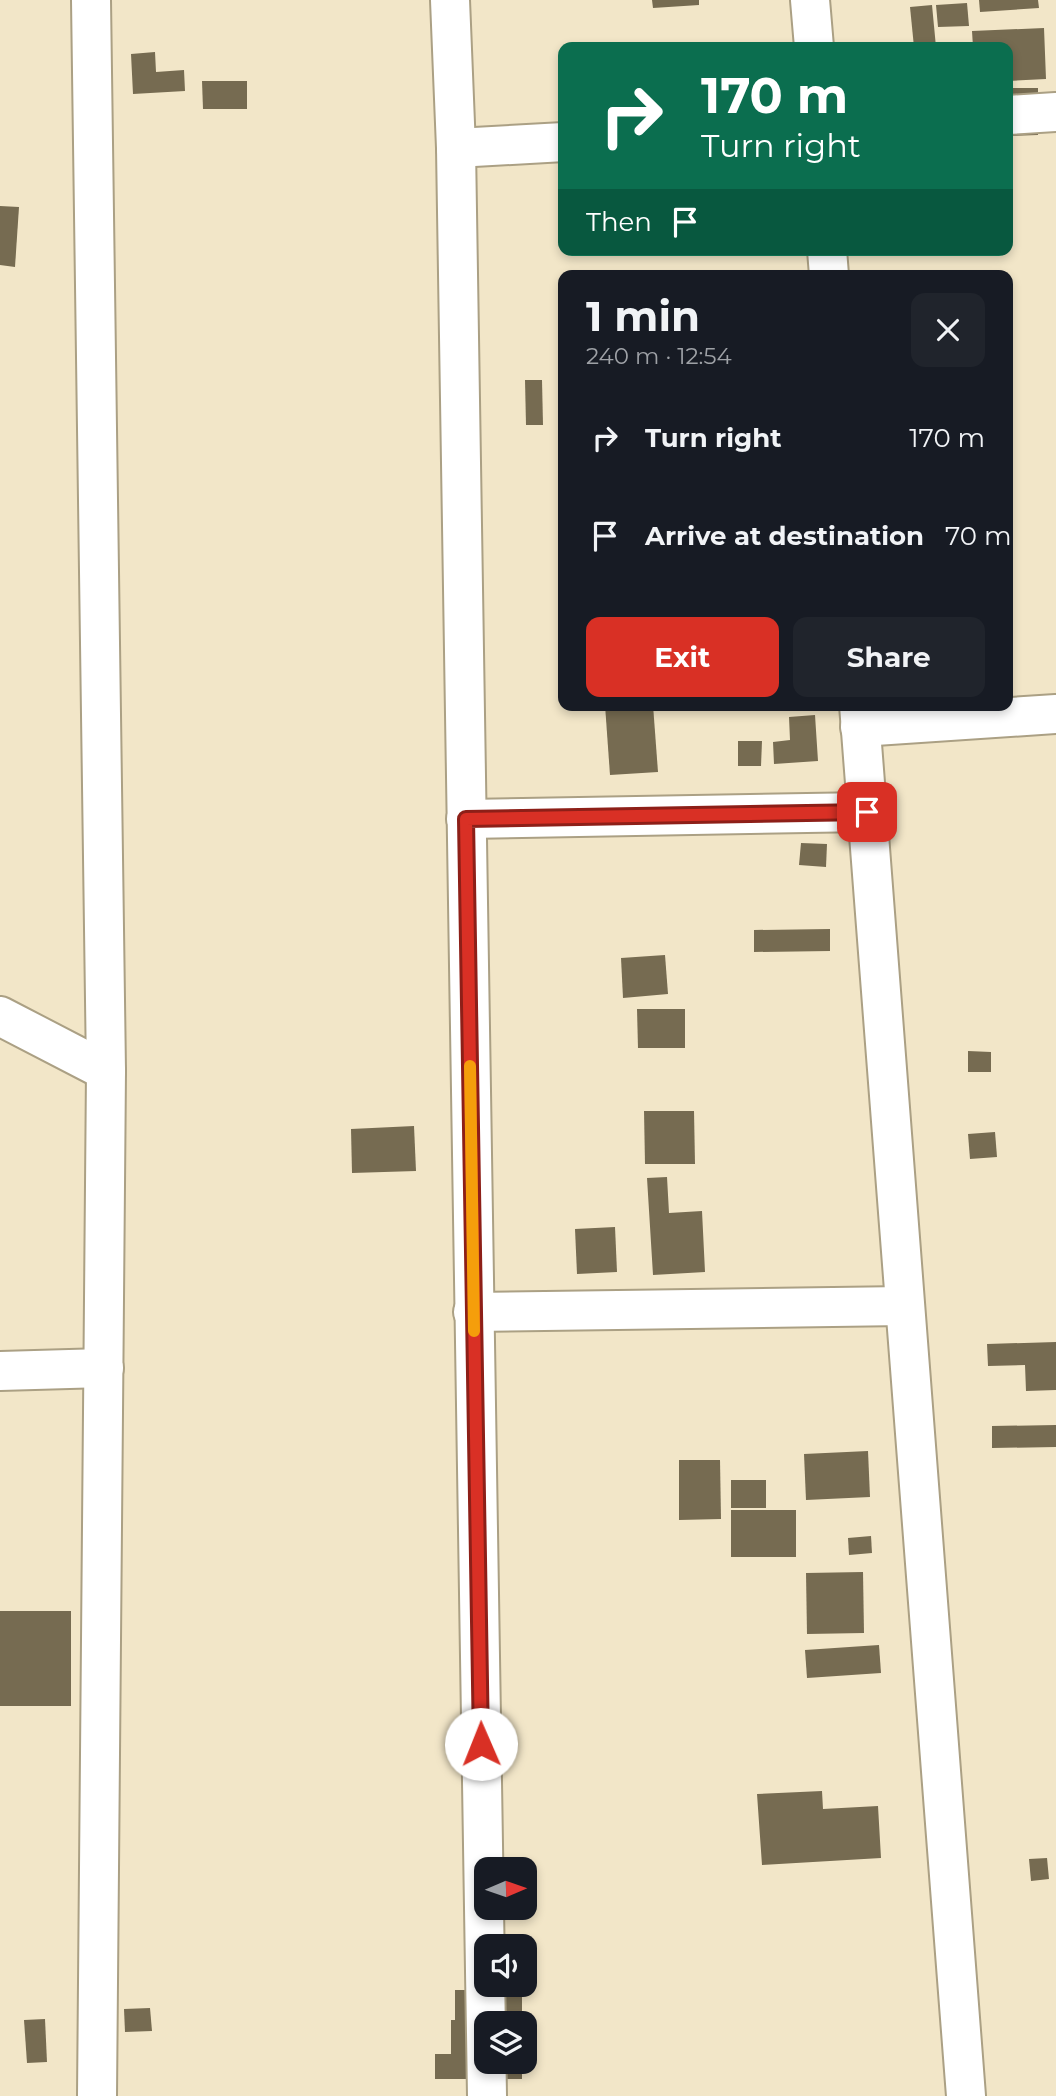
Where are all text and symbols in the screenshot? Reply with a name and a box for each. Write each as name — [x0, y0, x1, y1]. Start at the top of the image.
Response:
text: 170 m — [701, 66, 848, 125]
icon: right — [586, 70, 677, 161]
text: Turn right — [701, 126, 861, 165]
icon: arrive — [666, 203, 704, 241]
text: Then — [586, 206, 652, 238]
text: 1 min — [586, 290, 700, 342]
button: close — [911, 293, 985, 367]
text: 240 m · 12:54 — [586, 342, 732, 370]
icon: right — [586, 419, 624, 457]
text: Turn right — [645, 422, 781, 454]
text: 170 m — [909, 422, 985, 454]
icon: arrive — [586, 517, 624, 555]
text: Arrive at destination — [645, 520, 924, 552]
text: 70 m — [945, 520, 1011, 552]
button: Exit — [586, 617, 779, 697]
button: Share — [793, 617, 985, 697]
pin — [837, 782, 897, 842]
icon: arrive — [848, 793, 886, 831]
position arrow — [444, 1707, 518, 1781]
north arrow — [474, 1857, 537, 1920]
map controls — [474, 1857, 537, 2074]
button: sound — [474, 1934, 537, 1997]
button: layers — [474, 2011, 537, 2074]

